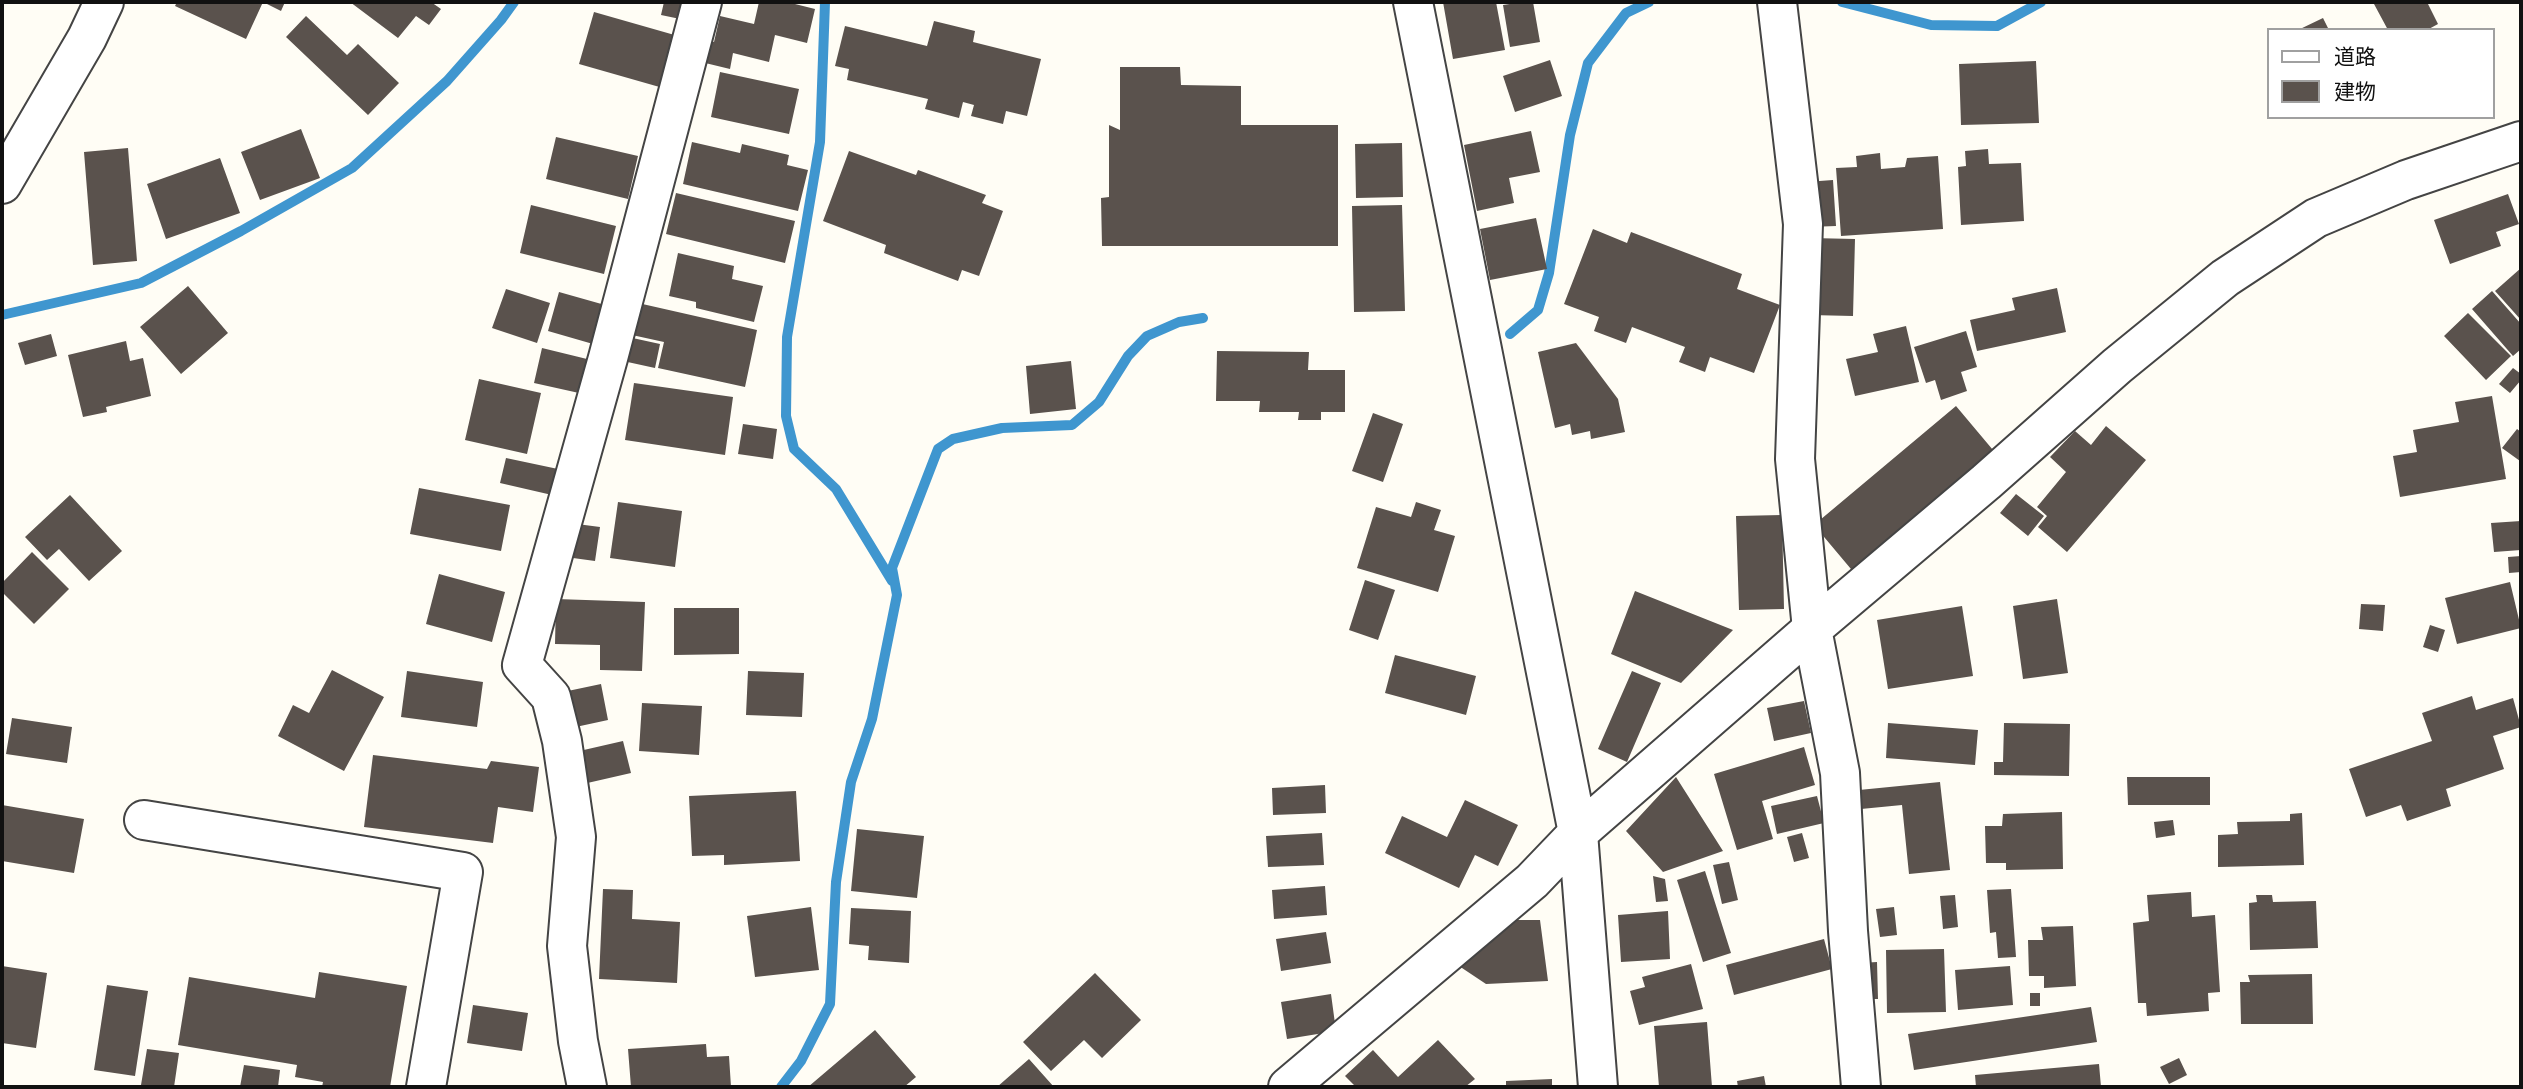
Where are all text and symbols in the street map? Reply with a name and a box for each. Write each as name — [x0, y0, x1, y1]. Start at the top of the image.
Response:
legend — [2268, 28, 2495, 119]
text: 道路 — [2334, 42, 2376, 74]
text: 建物 — [2334, 77, 2376, 109]

